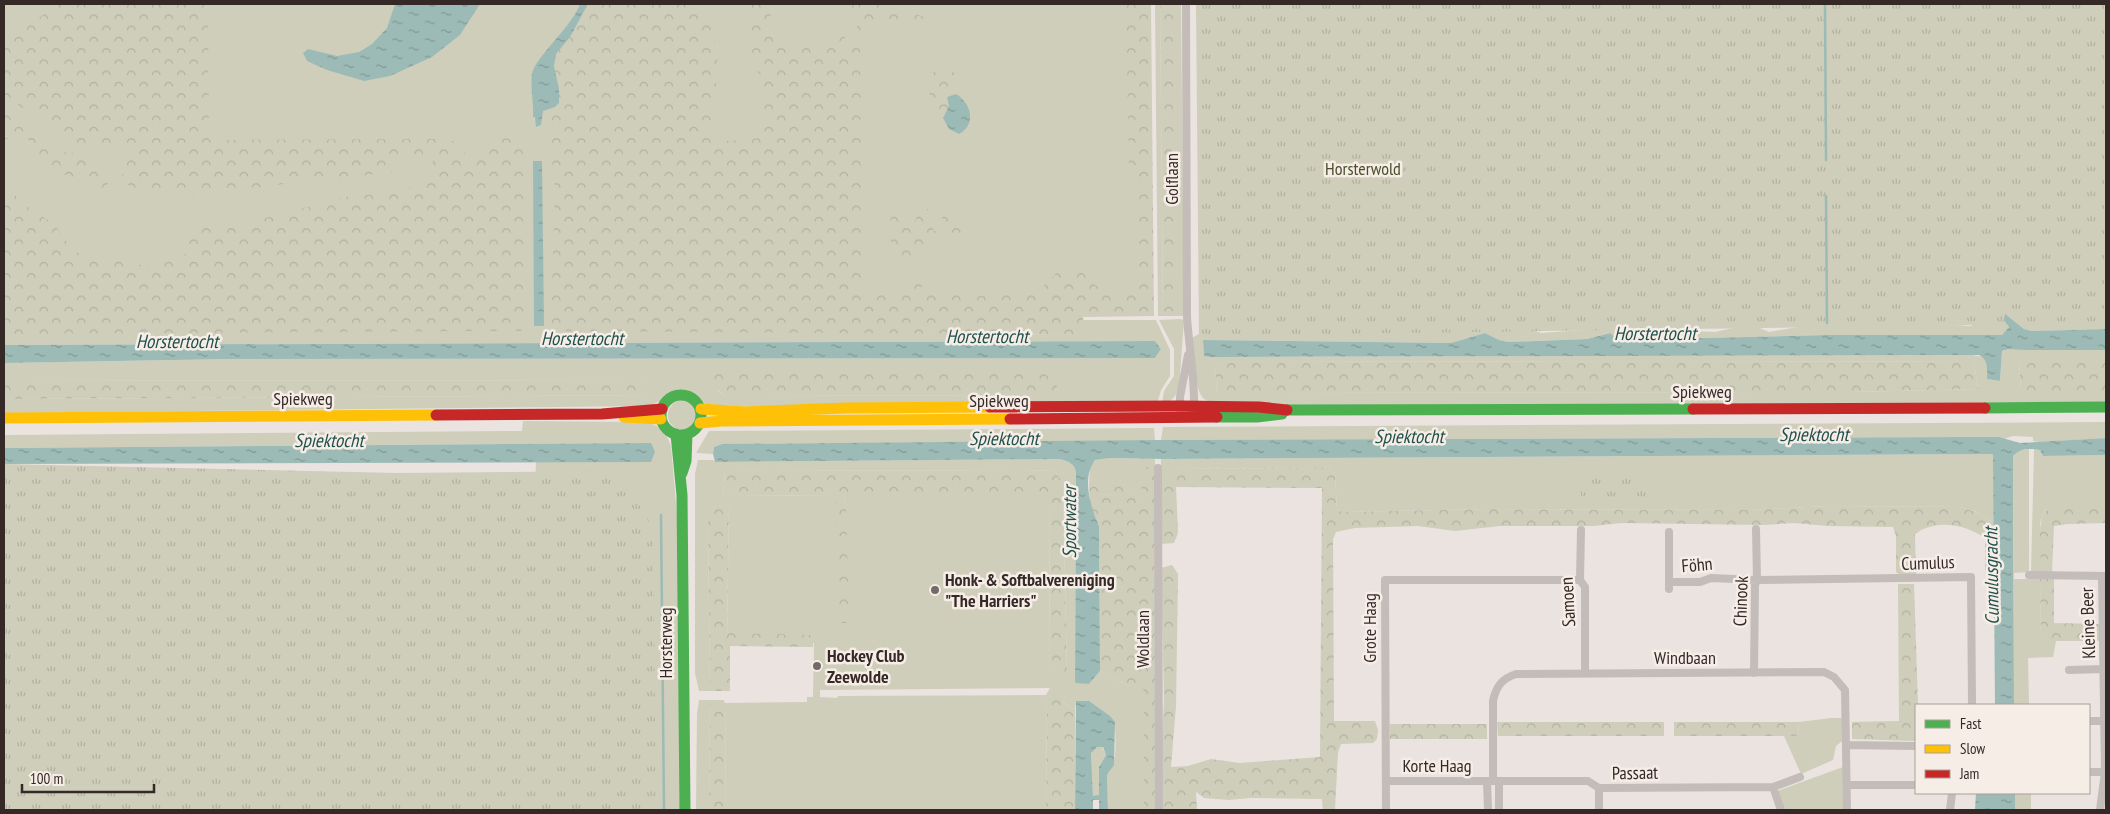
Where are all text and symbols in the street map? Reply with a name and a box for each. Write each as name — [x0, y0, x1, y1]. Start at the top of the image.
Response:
street label: Golflaan — [1160, 153, 1183, 205]
park label: Horsterwold — [1325, 157, 1401, 180]
water label: Horstertocht — [1614, 321, 1699, 345]
water label: Horstertocht — [946, 324, 1031, 348]
water label: Horstertocht — [541, 326, 626, 350]
water label: Horstertocht — [136, 329, 221, 353]
street label: Spiekweg — [1672, 380, 1732, 403]
street label: Spiekweg — [273, 387, 333, 410]
street label: Spiekweg — [969, 389, 1029, 412]
water label: Spiektocht — [1779, 422, 1851, 446]
water label: Spiektocht — [1374, 424, 1446, 448]
water label: Spiektocht — [969, 426, 1041, 450]
water label: Spiektocht — [294, 428, 366, 452]
water label: Sportwater — [1057, 483, 1081, 558]
water label: Cumulusgracht — [1978, 524, 2004, 625]
street label: Cumulus — [1901, 550, 1955, 575]
street label: Föhn — [1680, 552, 1713, 577]
place label: Honk- & Softbalvereniging "The Harriers" — [945, 568, 1115, 612]
street label: Chinook — [1728, 575, 1753, 627]
street label: Samoen — [1555, 577, 1580, 627]
marker: Honk- & Softbalvereniging "The Harriers" — [929, 584, 941, 596]
street label: Kleine Beer — [2075, 587, 2100, 659]
street label: Grote Haag — [1358, 593, 1381, 663]
street label: Horsterweg — [654, 607, 677, 679]
street label: Woldlaan — [1131, 610, 1154, 668]
place label: Hockey Club Zeewolde — [827, 644, 904, 688]
street label: Windbaan — [1654, 646, 1716, 669]
marker: Hockey Club Zeewolde — [811, 660, 823, 672]
legend — [1915, 704, 2090, 794]
text: Fast — [1960, 714, 1981, 733]
text: Slow — [1960, 739, 1985, 758]
street label: Korte Haag — [1402, 754, 1472, 777]
street label: Passaat — [1612, 761, 1658, 784]
scale bar — [22, 762, 155, 794]
text: Jam — [1959, 764, 1979, 783]
text: 100 m — [30, 769, 63, 788]

